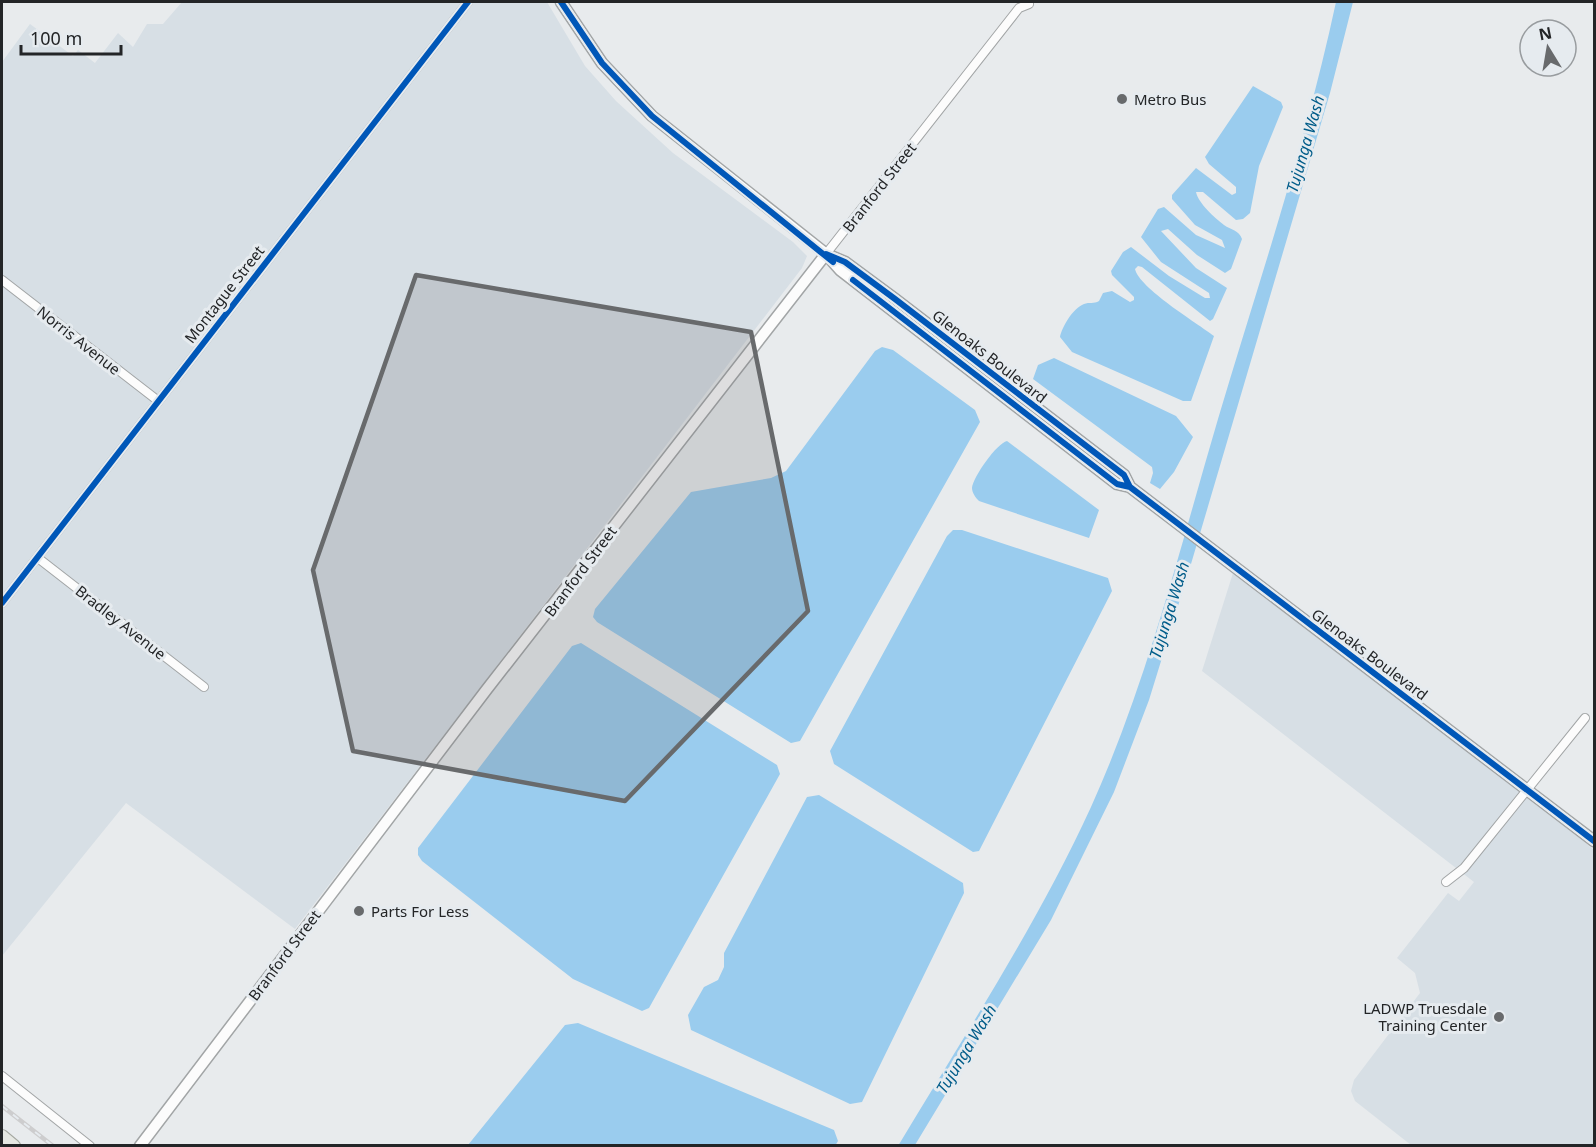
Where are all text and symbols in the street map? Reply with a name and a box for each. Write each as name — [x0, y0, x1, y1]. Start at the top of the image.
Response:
scale bar — [21, 18, 122, 56]
north arrow — [1518, 18, 1578, 78]
text: N — [1537, 21, 1554, 45]
text: 100 m — [30, 26, 82, 50]
place label: Metro Bus — [1134, 89, 1207, 109]
marker: Metro Bus — [1115, 92, 1129, 106]
water label: Tujunga Wash — [1281, 93, 1329, 195]
street label: Branford Street — [838, 138, 921, 236]
street label: Montague Street — [180, 241, 269, 347]
street label: Norris Avenue — [33, 301, 125, 379]
street label: Glenoaks Boulevard — [929, 305, 1051, 407]
street label: Branford Street — [539, 521, 621, 620]
water label: Tujunga Wash — [1144, 559, 1194, 661]
street label: Bradley Avenue — [72, 580, 170, 664]
street label: Glenoaks Boulevard — [1308, 604, 1432, 704]
place label: Parts For Less — [371, 901, 469, 921]
marker: Parts For Less — [352, 904, 366, 918]
street label: Branford Street — [243, 905, 325, 1004]
place label: LADWP Truesdale Training Center — [1363, 998, 1487, 1035]
water label: Tujunga Wash — [931, 1000, 1001, 1098]
marker: LADWP Truesdale Training Center — [1492, 1010, 1506, 1024]

